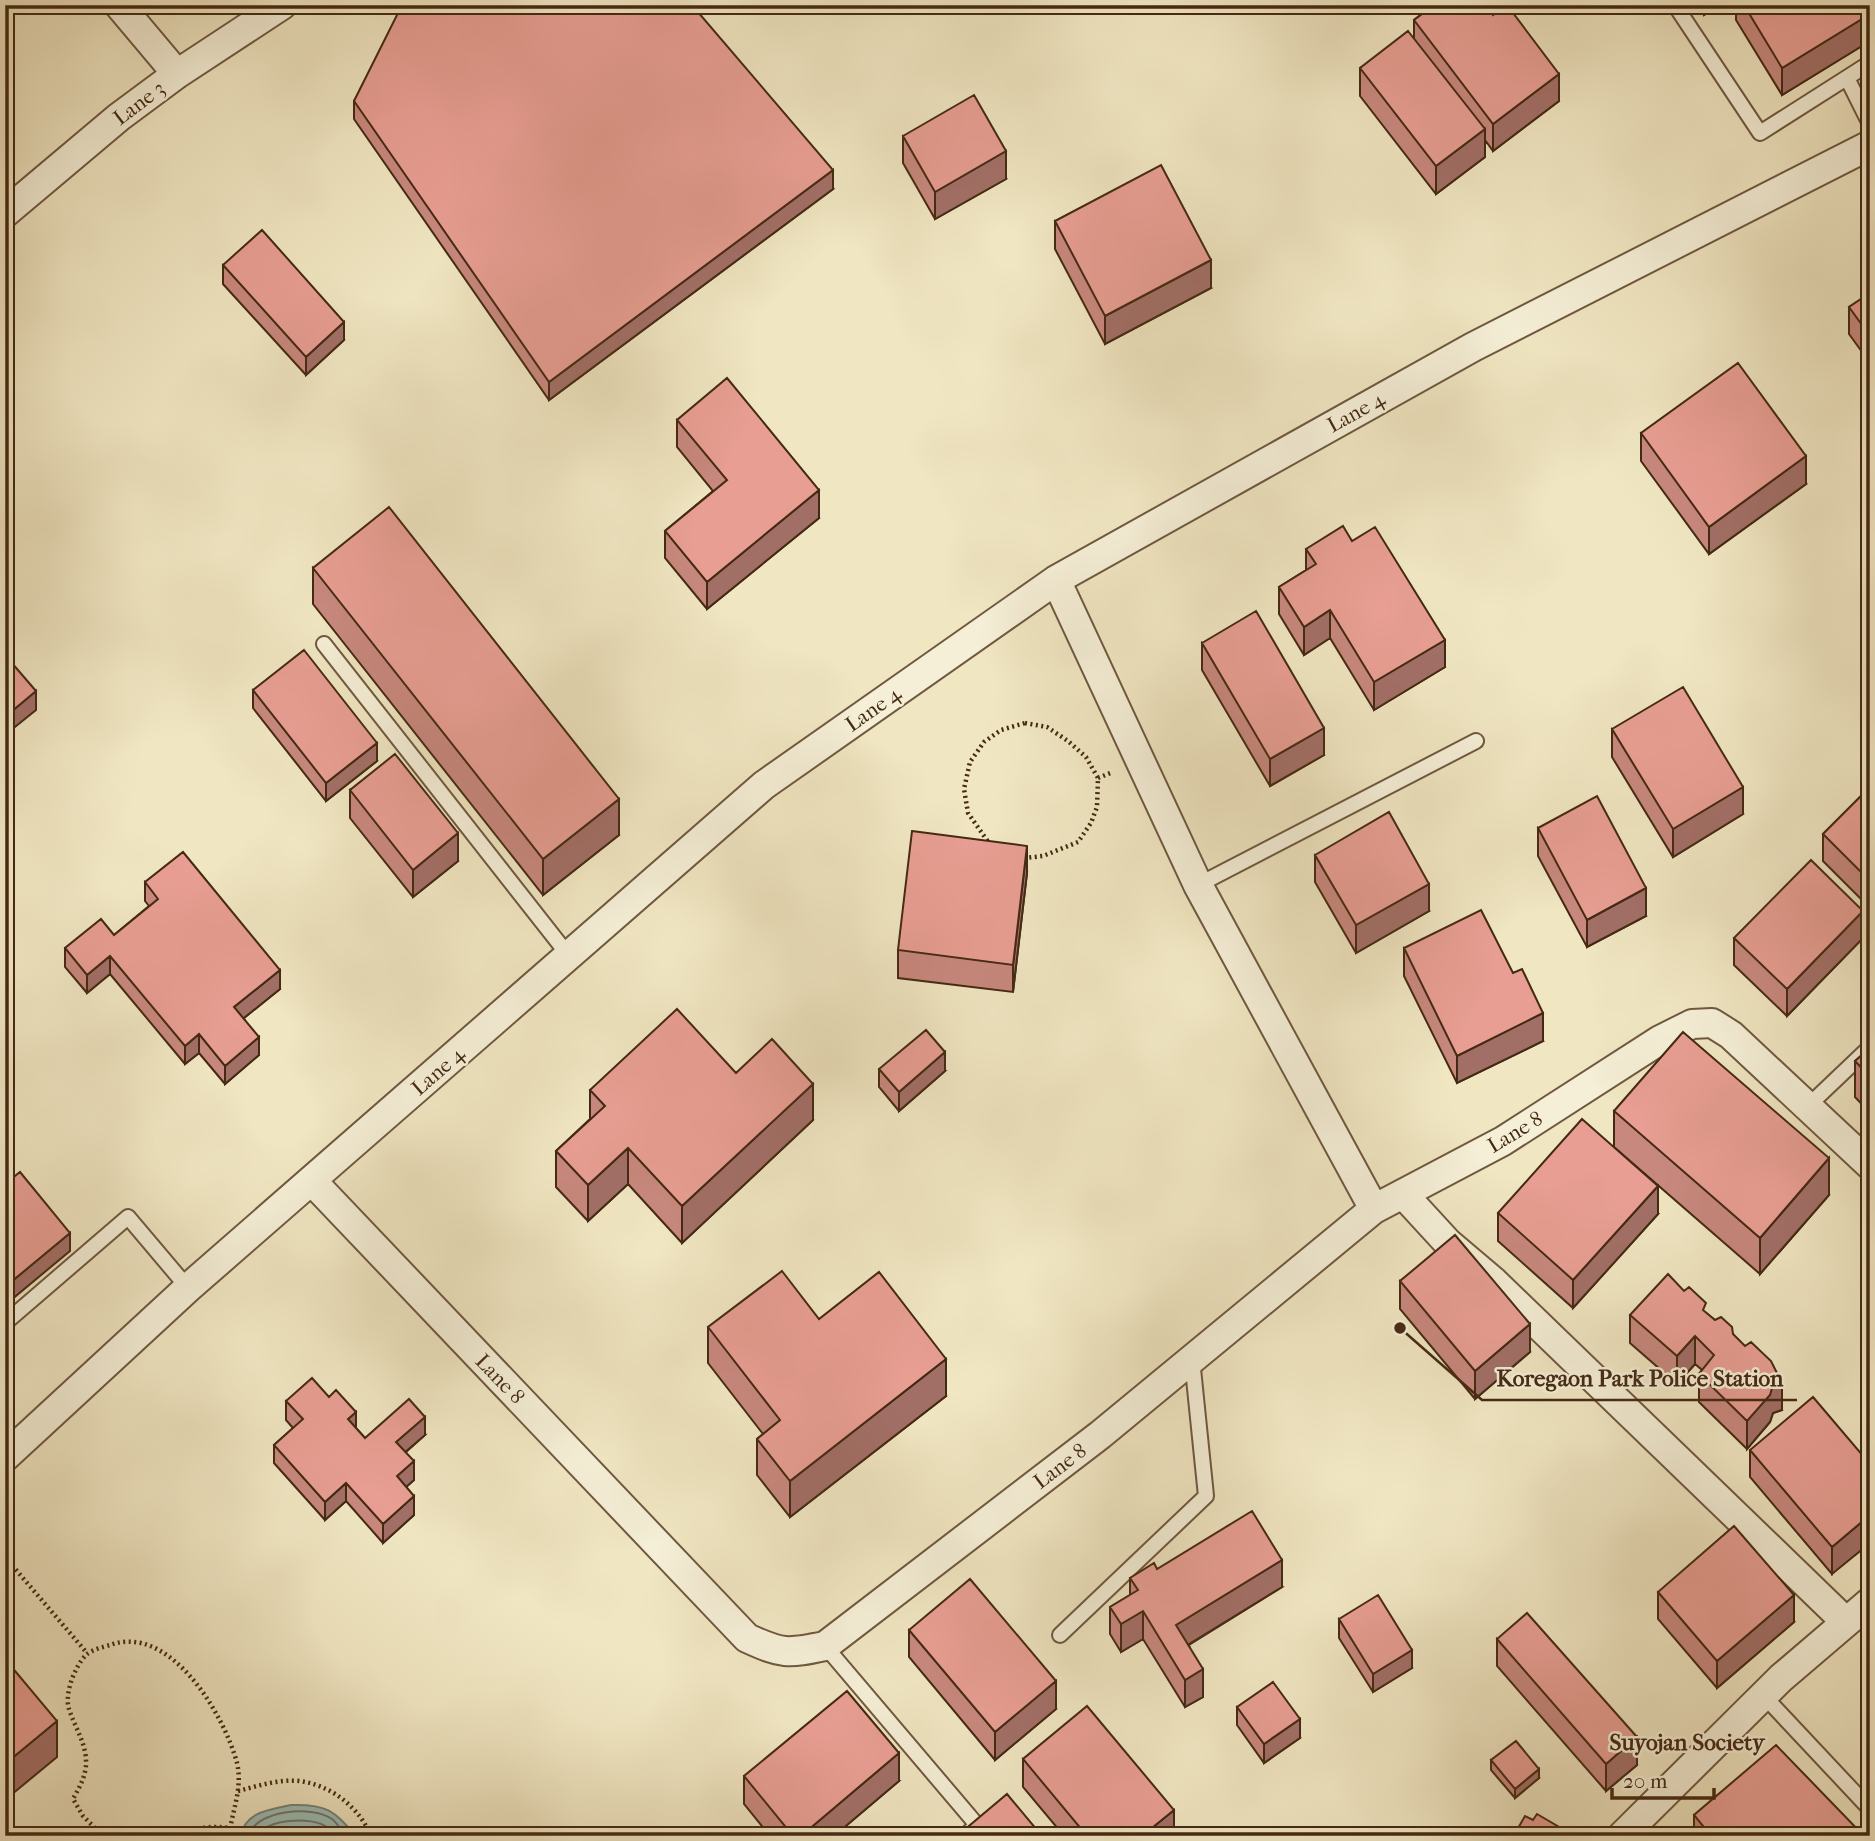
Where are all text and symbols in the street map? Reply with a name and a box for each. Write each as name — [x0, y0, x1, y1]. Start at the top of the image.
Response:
street label: Lane 3 — [109, 76, 169, 130]
street label: Lane 4 — [1323, 386, 1389, 437]
street label: Lane 4 — [841, 681, 906, 737]
street label: Lane 4 — [407, 1041, 470, 1100]
street label: Lane 8 — [1483, 1106, 1547, 1158]
street label: Lane 8 — [471, 1349, 529, 1409]
callout: Koregaon Park Police Station — [1482, 1356, 1797, 1400]
text: Koregaon Park Police Station — [1497, 1365, 1784, 1392]
street label: Lane 8 — [1029, 1438, 1091, 1494]
district label: Suyojan Society — [1610, 1729, 1766, 1756]
scale bar — [1612, 1757, 1714, 1801]
text: 20 m — [1623, 1769, 1668, 1793]

